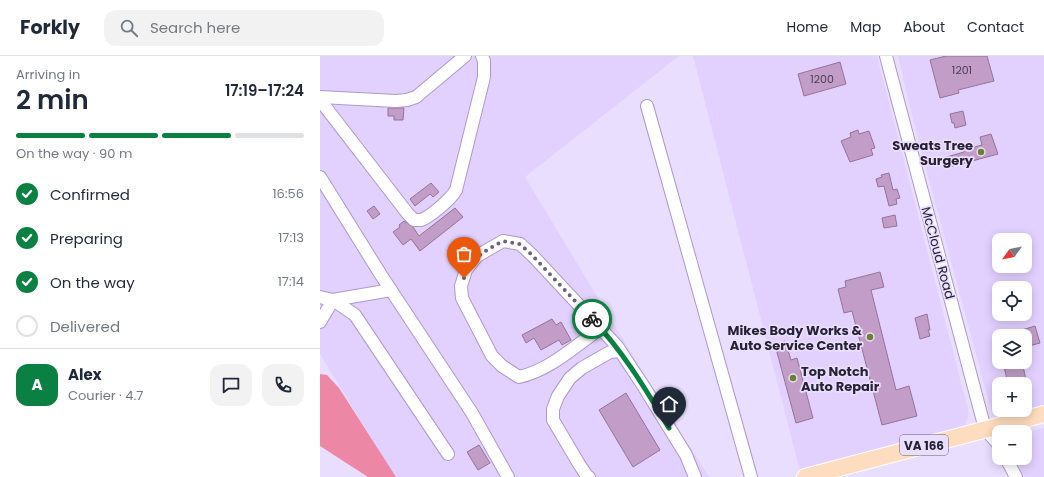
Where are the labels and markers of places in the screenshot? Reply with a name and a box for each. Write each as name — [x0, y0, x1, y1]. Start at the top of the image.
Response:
place label: Sweats Tree Surgery — [892, 136, 974, 170]
marker: Sweats Tree Surgery — [976, 147, 986, 157]
pin — [447, 237, 481, 278]
place label: Mikes Body Works & Auto Service Center — [728, 321, 863, 355]
marker: Mikes Body Works & Auto Service Center — [865, 332, 875, 342]
place label: Top Notch Auto Repair — [801, 362, 880, 396]
marker: Top Notch Auto Repair — [788, 373, 798, 383]
pin — [652, 387, 686, 428]

